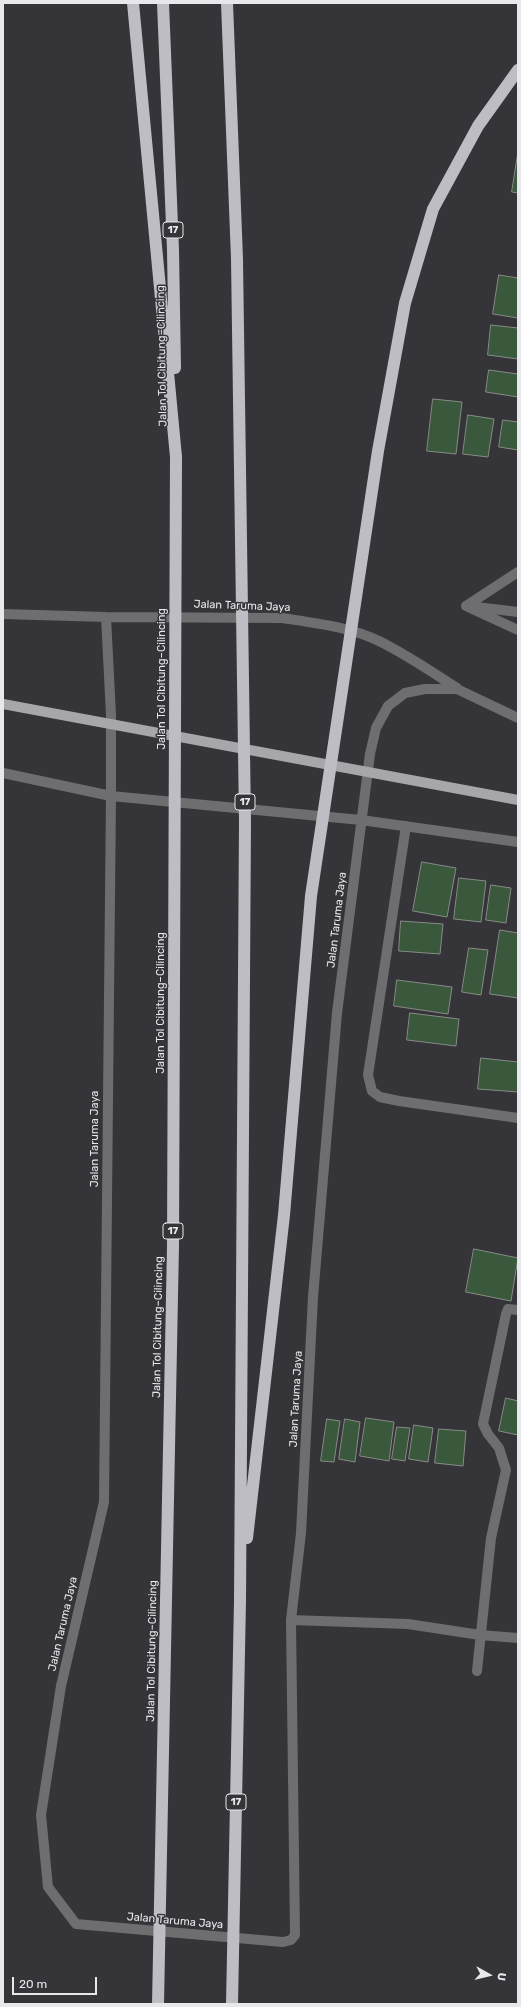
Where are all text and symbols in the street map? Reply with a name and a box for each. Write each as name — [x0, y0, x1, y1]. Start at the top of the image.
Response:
road number: 17 — [163, 222, 183, 238]
street label: Jalan Tol Cibitung–Cilincing — [154, 285, 170, 427]
street label: Jalan Taruma Jaya — [193, 598, 291, 614]
street label: Jalan Tol Cibitung–Cilincing — [155, 608, 169, 750]
road number: 17 — [235, 794, 255, 810]
street label: Jalan Taruma Jaya — [325, 871, 349, 969]
street label: Jalan Tol Cibitung–Cilincing — [154, 932, 168, 1074]
street label: Jalan Taruma Jaya — [88, 1091, 102, 1187]
road number: 17 — [163, 1223, 183, 1239]
street label: Jalan Tol Cibitung–Cilincing — [150, 1256, 166, 1398]
street label: Jalan Taruma Jaya — [287, 1350, 305, 1448]
street label: Jalan Taruma Jaya — [46, 1575, 80, 1673]
street label: Jalan Tol Cibitung–Cilincing — [144, 1580, 160, 1722]
road number: 17 — [226, 1794, 246, 1810]
street label: Jalan Taruma Jaya — [126, 1910, 224, 1932]
north arrow — [469, 1955, 509, 1995]
scale bar — [14, 1969, 99, 1995]
text: U — [494, 1972, 508, 1982]
text: 20 m — [19, 1977, 47, 1991]

